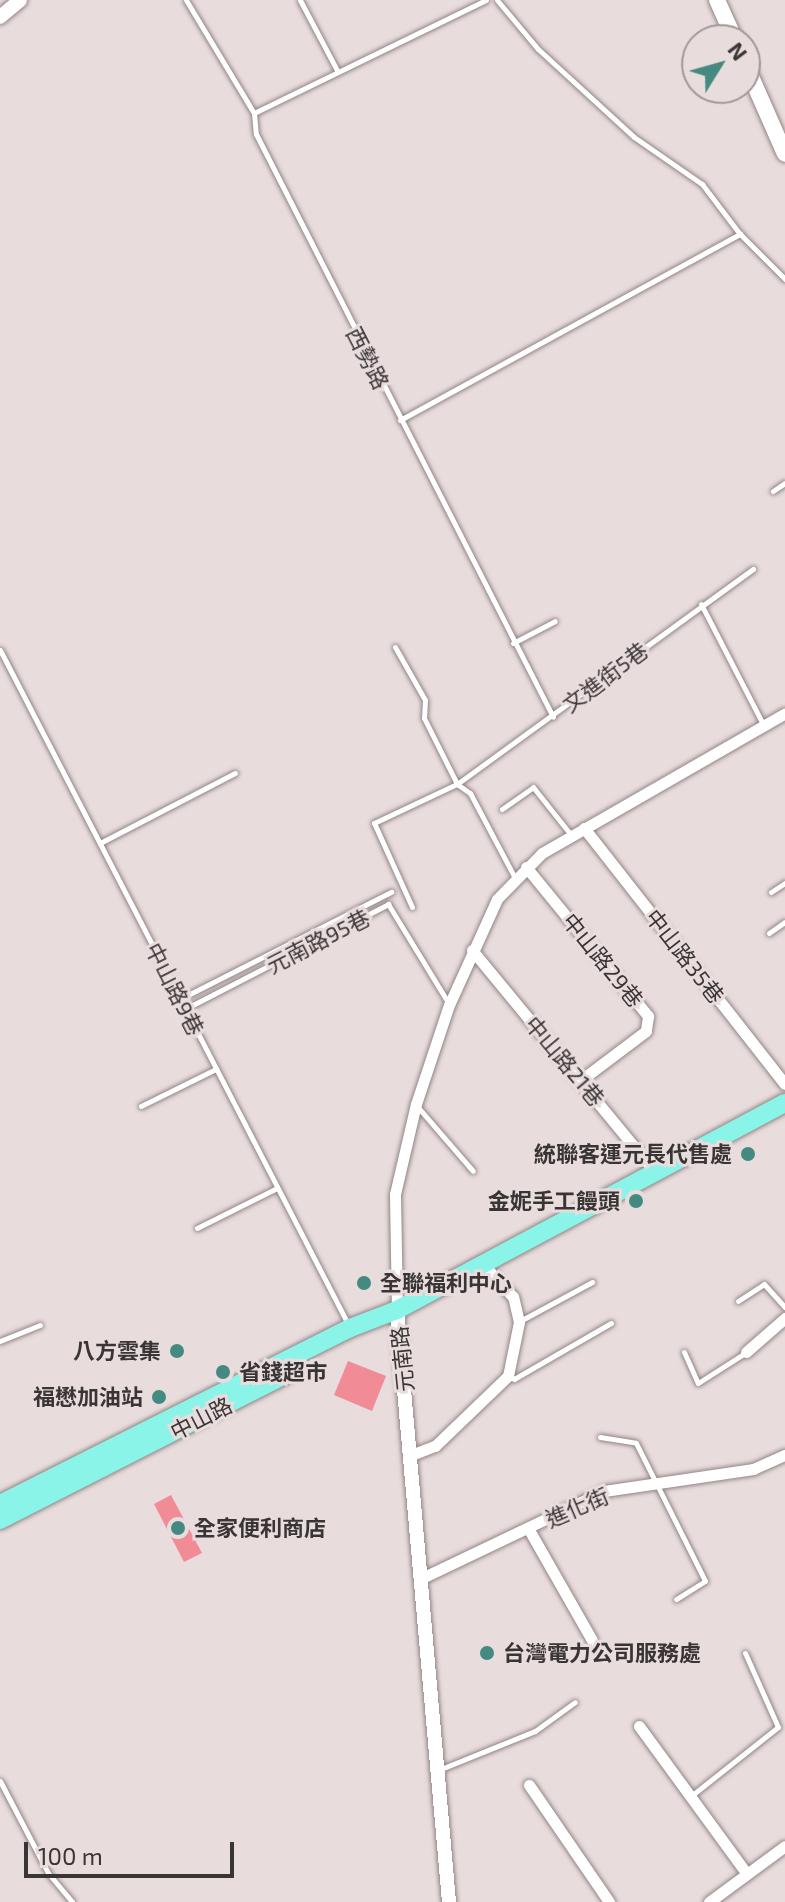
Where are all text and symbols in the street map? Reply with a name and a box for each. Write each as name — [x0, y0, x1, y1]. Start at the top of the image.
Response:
north arrow — [681, 24, 761, 104]
text: N — [723, 37, 754, 65]
street label: 西勢路 — [341, 323, 395, 393]
street label: 文進街5巷 — [557, 636, 653, 718]
street label: 元南路95巷 — [262, 904, 374, 978]
street label: 中山路35巷 — [640, 904, 730, 1008]
street label: 中山路29巷 — [557, 908, 649, 1012]
street label: 中山路9巷 — [140, 938, 210, 1040]
street label: 中山路21巷 — [520, 1011, 610, 1111]
place label: 統聯客運元長代售處 — [534, 1141, 732, 1167]
marker: 統聯客運元長代售處 — [739, 1145, 757, 1163]
place label: 金妮手工饅頭 — [488, 1188, 620, 1214]
marker: 金妮手工饅頭 — [627, 1192, 645, 1210]
place label: 全聯福利中心 — [380, 1270, 512, 1296]
marker: 全聯福利中心 — [355, 1274, 373, 1292]
street label: 元南路 — [385, 1325, 419, 1393]
place label: 八方雲集 — [73, 1338, 161, 1364]
marker: 八方雲集 — [168, 1342, 186, 1360]
place label: 省錢超市 — [239, 1359, 327, 1385]
marker: 省錢超市 — [214, 1363, 232, 1381]
place label: 福懋加油站 — [33, 1384, 143, 1410]
marker: 福懋加油站 — [150, 1388, 168, 1406]
street label: 中山路 — [166, 1391, 236, 1445]
street label: 進化街 — [541, 1482, 613, 1532]
place label: 全家便利商店 — [194, 1515, 326, 1541]
marker: 全家便利商店 — [169, 1519, 187, 1537]
place label: 台灣電力公司服務處 — [503, 1640, 701, 1666]
marker: 台灣電力公司服務處 — [478, 1644, 496, 1662]
scale bar — [28, 1826, 238, 1876]
text: 100 m — [38, 1841, 103, 1870]

